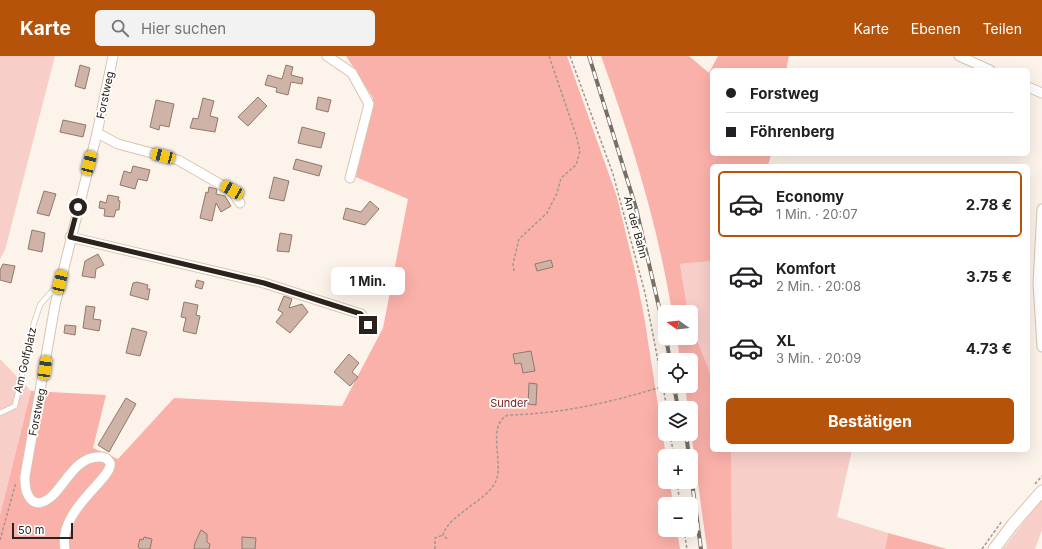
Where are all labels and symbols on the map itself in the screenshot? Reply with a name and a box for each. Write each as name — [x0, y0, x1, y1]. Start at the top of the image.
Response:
street label: Forstweg — [93, 70, 117, 120]
car — [150, 147, 176, 165]
car — [80, 150, 98, 176]
car — [219, 179, 245, 201]
street label: An der Bahn — [621, 194, 651, 260]
route start — [69, 198, 87, 216]
callout: 1 Min. — [331, 267, 405, 295]
car — [51, 269, 69, 295]
north arrow — [658, 305, 698, 345]
route end — [359, 316, 377, 334]
street label: Am Golfplatz — [11, 326, 39, 394]
car — [37, 355, 53, 381]
street label: Forstweg — [26, 387, 48, 437]
park label: Sunder — [490, 396, 528, 410]
scale bar — [12, 521, 73, 540]

